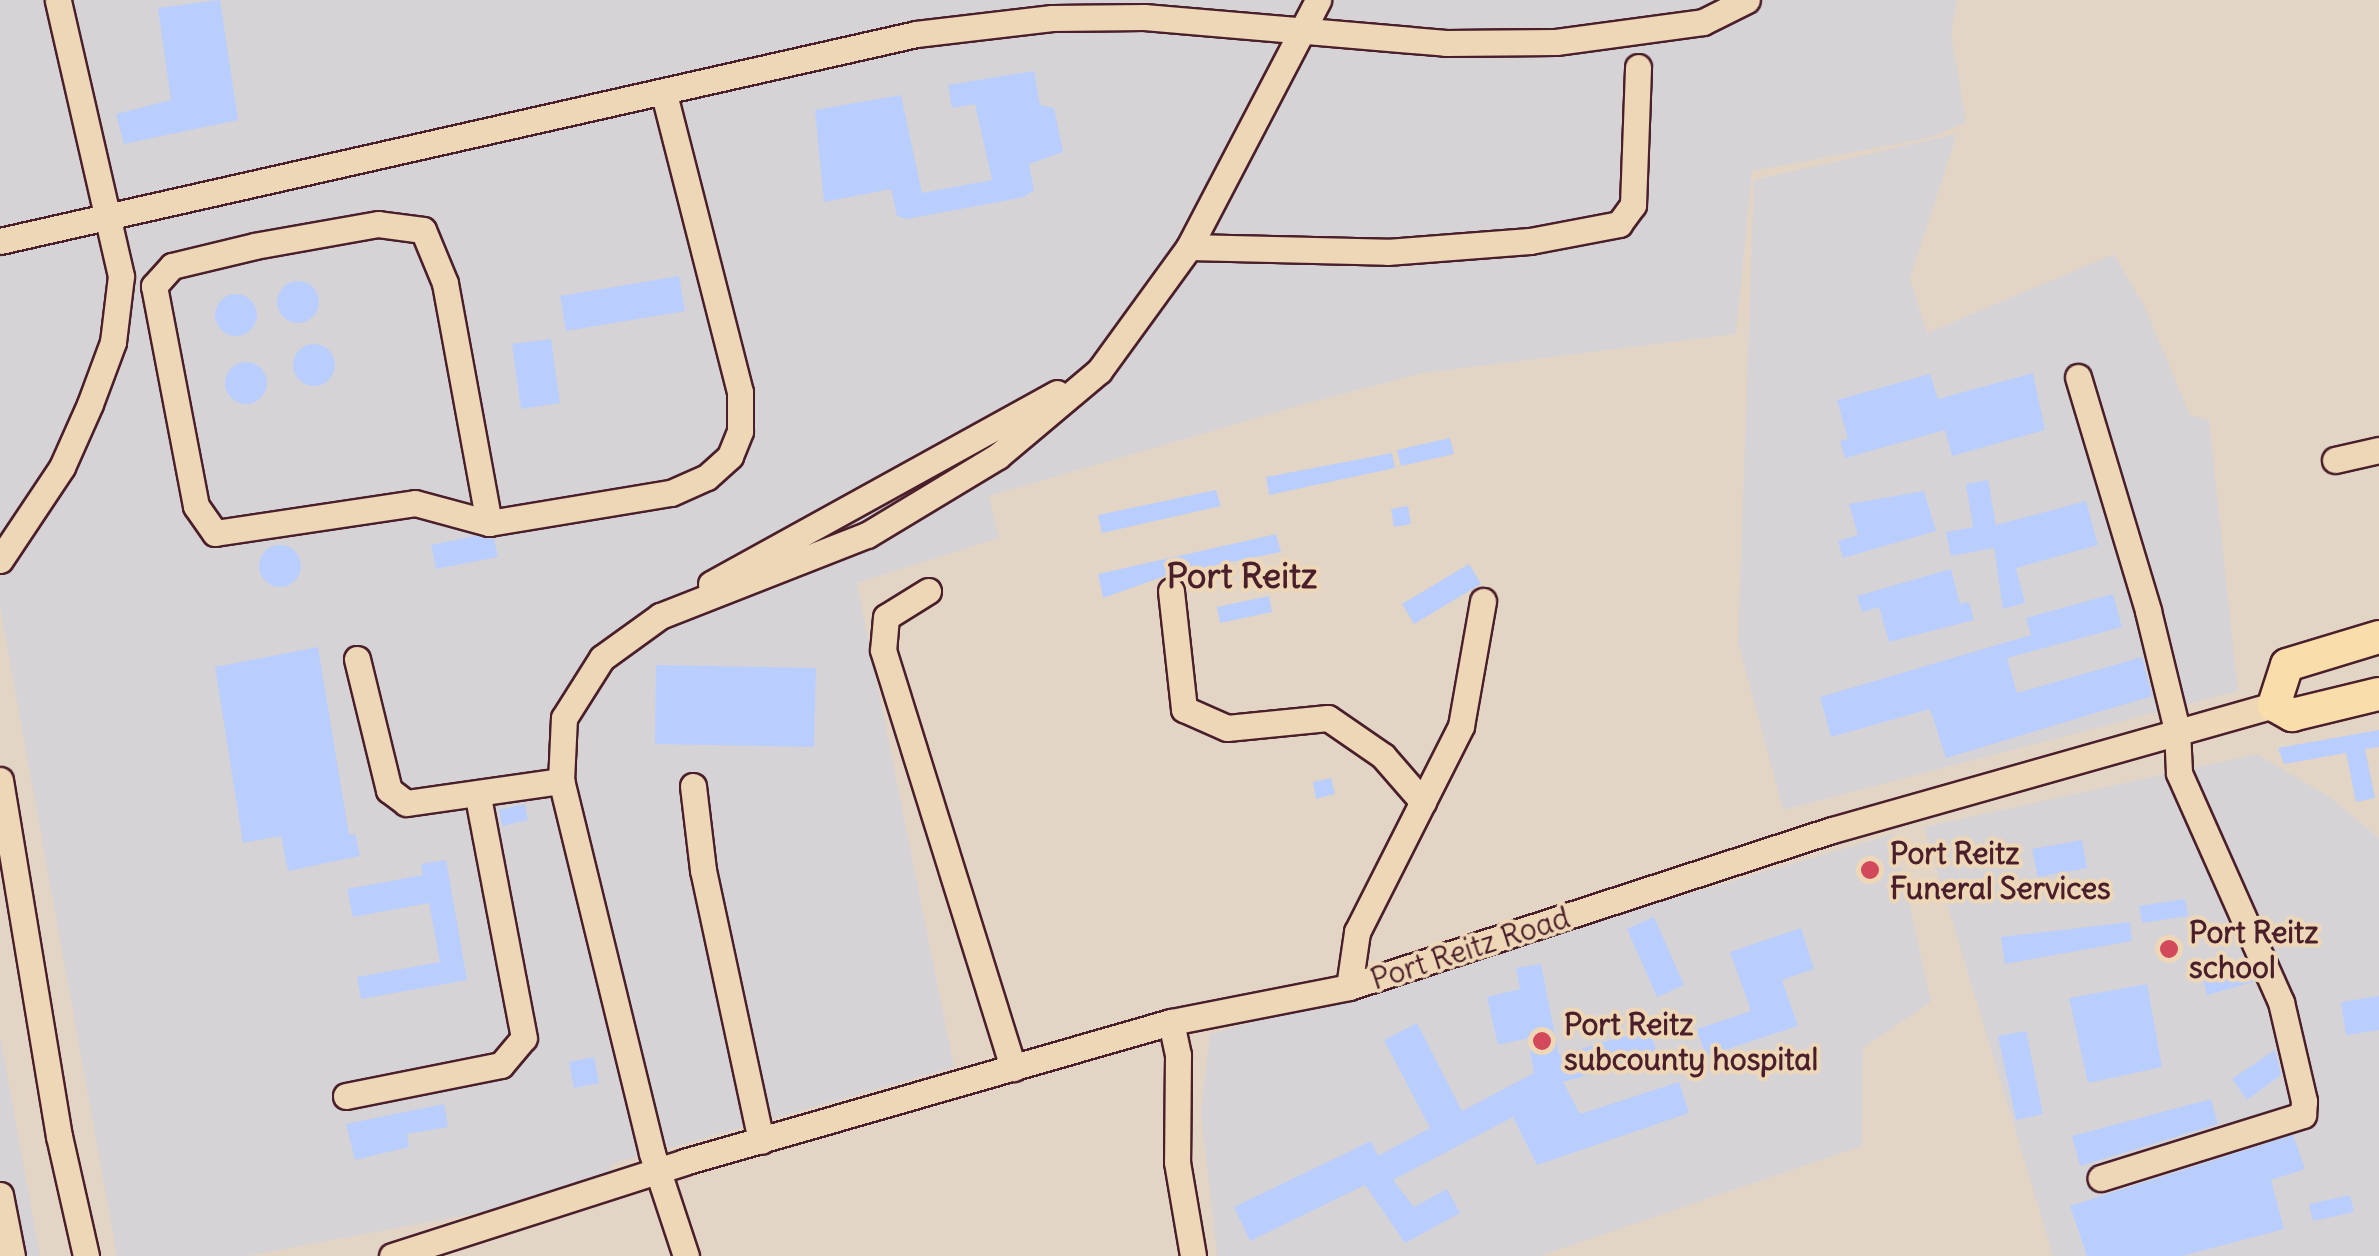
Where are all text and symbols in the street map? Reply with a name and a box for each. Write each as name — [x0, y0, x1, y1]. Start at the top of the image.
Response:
district label: Port Reitz — [1166, 554, 1318, 596]
place label: Port Reitz Funeral Services — [1890, 835, 2111, 906]
marker: Port Reitz Funeral Services — [1859, 859, 1881, 881]
street label: Port Reitz Road — [1366, 899, 1574, 997]
place label: Port Reitz school — [2189, 914, 2319, 984]
marker: Port Reitz school — [2158, 938, 2180, 960]
place label: Port Reitz subcounty hospital — [1564, 1006, 1818, 1076]
marker: Port Reitz subcounty hospital — [1529, 1028, 1555, 1054]

